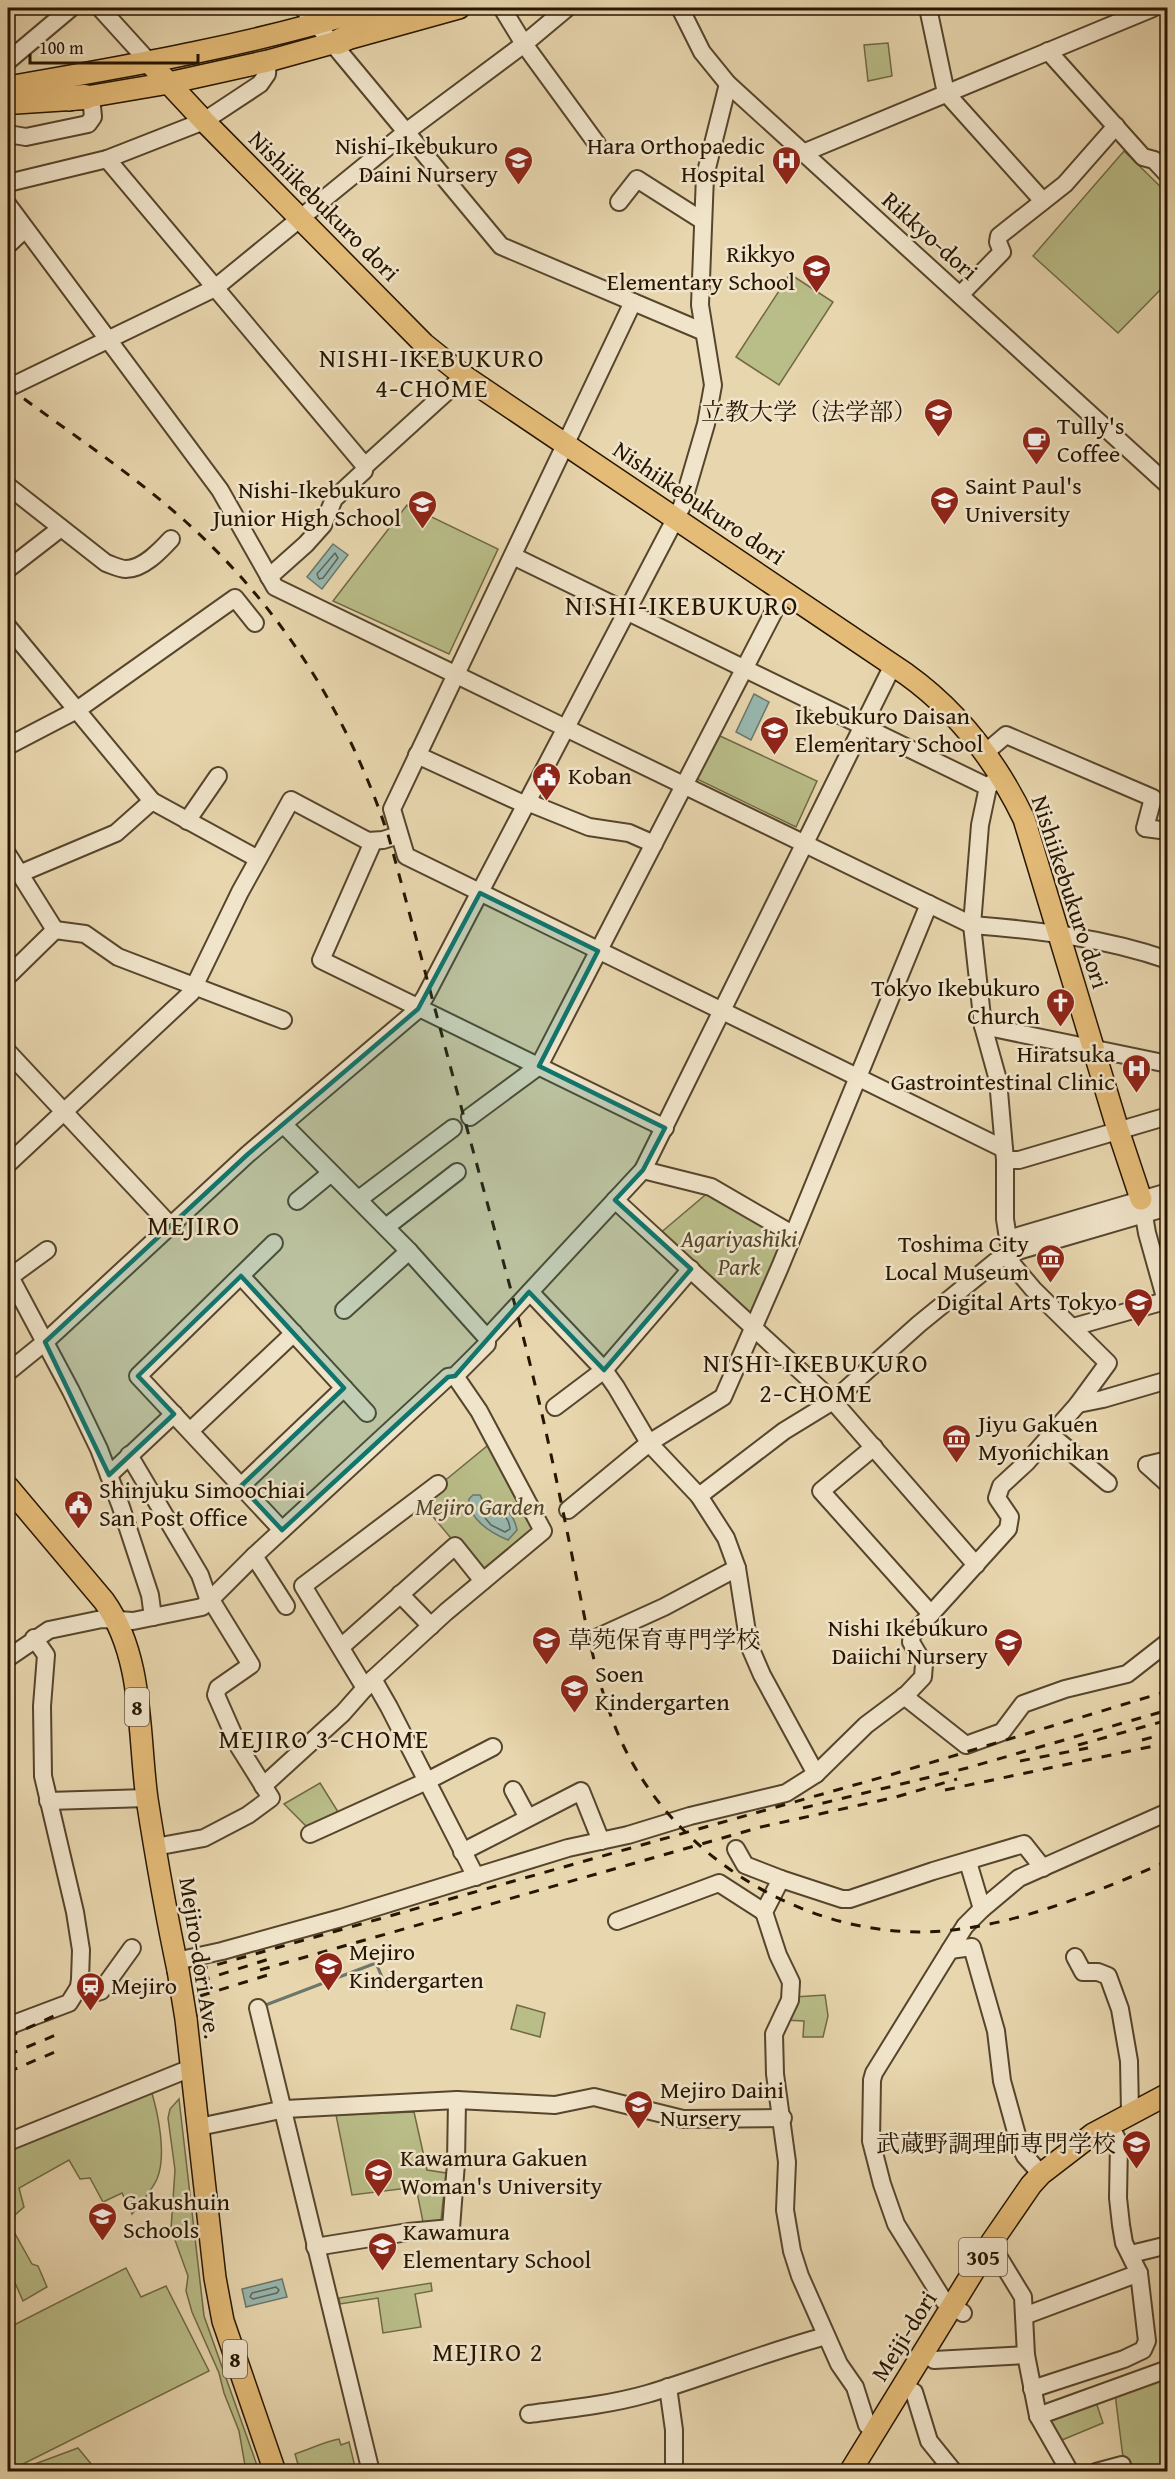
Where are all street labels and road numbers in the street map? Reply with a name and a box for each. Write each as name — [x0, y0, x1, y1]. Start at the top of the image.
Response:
street label: Nishiikebukuro dori — [241, 122, 408, 289]
street label: Rikkyo-dori — [875, 183, 986, 288]
street label: Nishiikebukuro dori — [606, 432, 793, 573]
street label: Nishiikebukuro dori — [1023, 791, 1118, 993]
road number: 8 — [125, 1688, 149, 1726]
street label: Mejiro-dori Ave. — [170, 1875, 231, 2041]
road number: 305 — [959, 2238, 1007, 2276]
street label: Meiji-dori — [862, 2284, 945, 2388]
road number: 8 — [223, 2340, 247, 2378]

